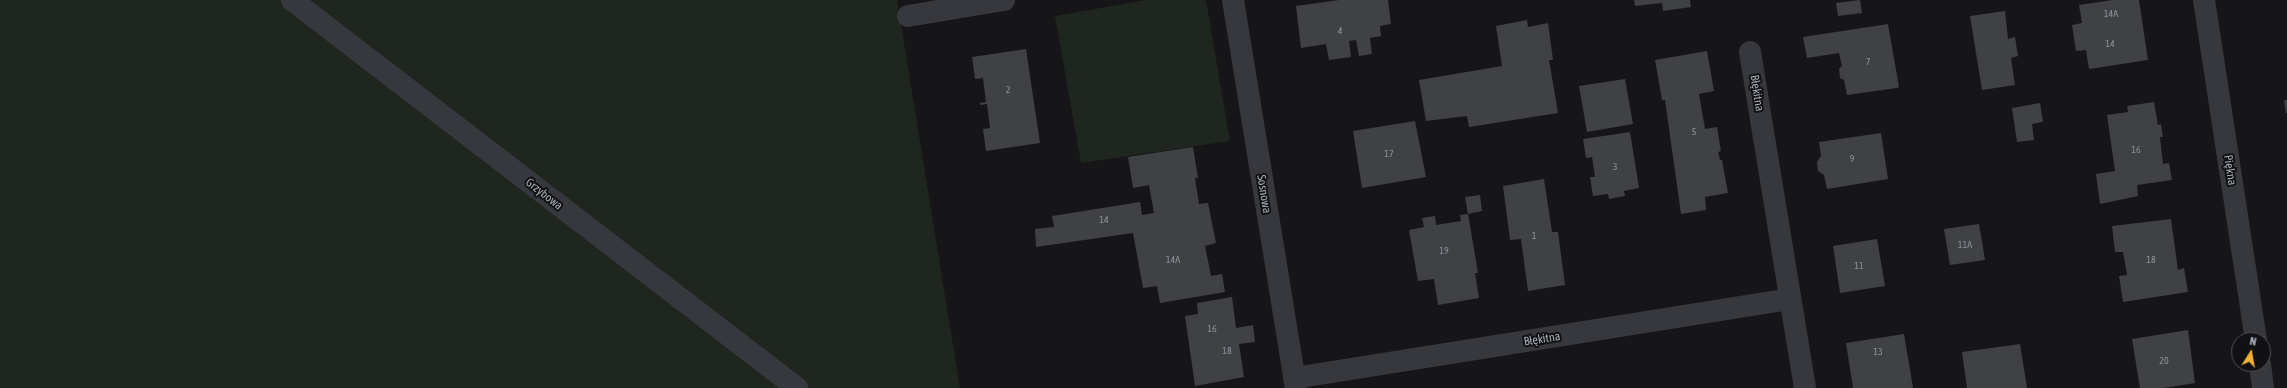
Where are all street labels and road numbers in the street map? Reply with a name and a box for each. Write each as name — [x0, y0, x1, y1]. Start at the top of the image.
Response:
street label: Błękitna — [1747, 74, 1767, 112]
street label: Piękna — [2221, 154, 2239, 186]
street label: Sosnowa — [1254, 174, 1274, 214]
street label: Grzybowa — [523, 175, 565, 213]
street label: Błękitna — [1523, 329, 1561, 349]

